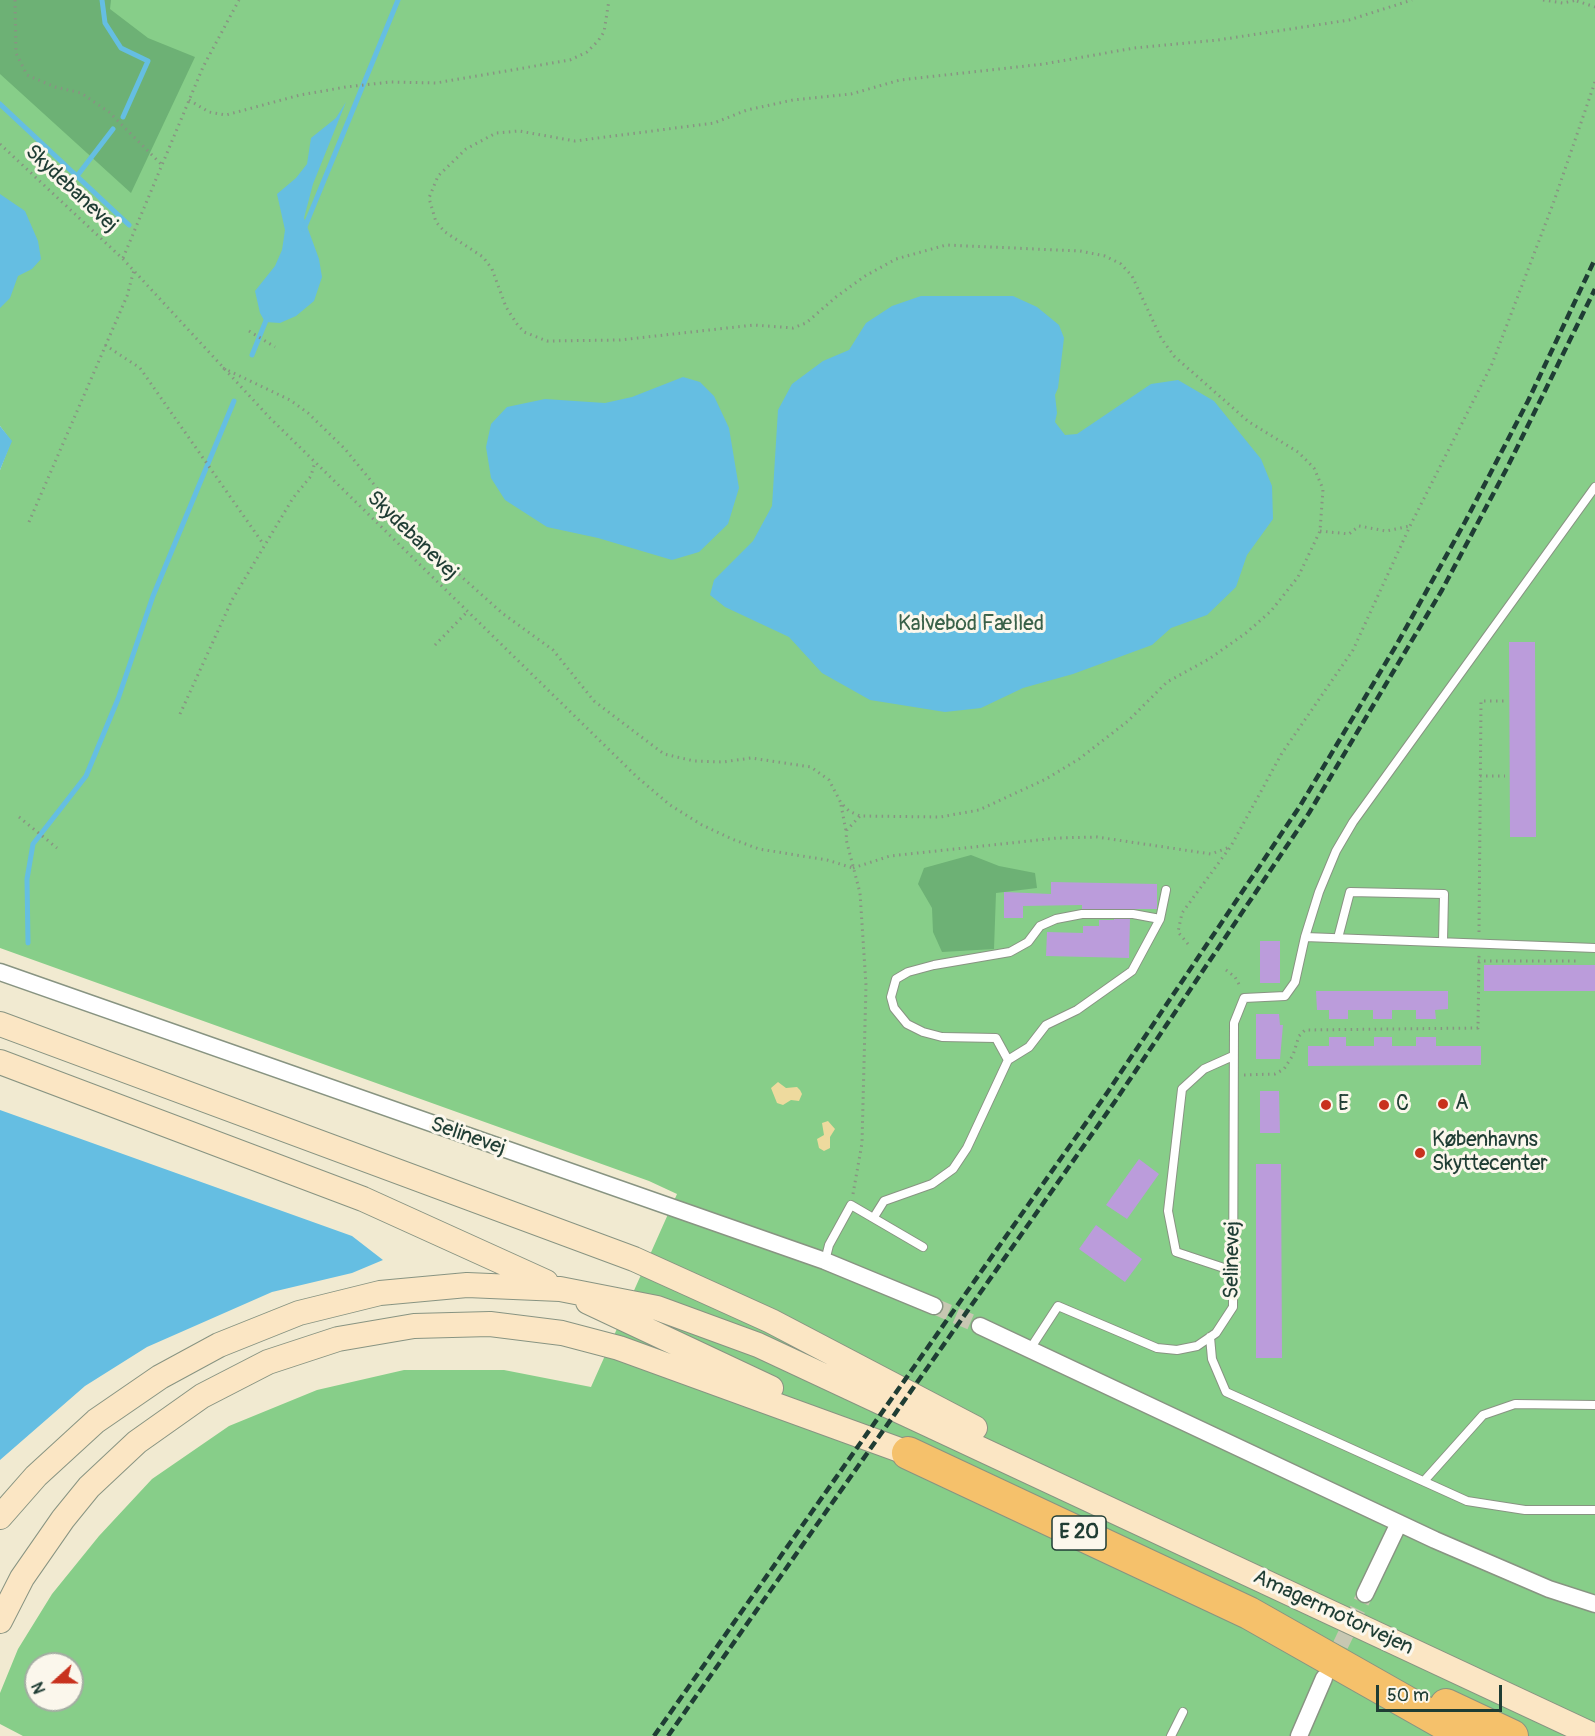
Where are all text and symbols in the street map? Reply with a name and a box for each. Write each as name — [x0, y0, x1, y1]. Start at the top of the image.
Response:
street label: Skydebanevej — [20, 140, 122, 238]
street label: Skydebanevej — [361, 486, 463, 586]
park label: Kalvebod Fælled — [898, 612, 1044, 638]
place label: A — [1455, 1091, 1469, 1117]
place label: E — [1338, 1092, 1349, 1118]
place label: C — [1396, 1092, 1409, 1118]
marker: A — [1436, 1097, 1450, 1111]
marker: E — [1319, 1098, 1333, 1112]
marker: C — [1377, 1098, 1391, 1112]
street label: Selinevej — [427, 1112, 509, 1162]
place label: Københavns Skyttecenter — [1432, 1128, 1548, 1178]
marker: Københavns Skyttecenter — [1413, 1146, 1427, 1160]
street label: Selinevej — [1220, 1221, 1246, 1299]
road number: E 20 — [1052, 1516, 1106, 1550]
street label: Amagermotorvejen — [1249, 1565, 1417, 1661]
north arrow — [24, 1652, 84, 1712]
scale bar — [1379, 1673, 1505, 1711]
text: N — [28, 1679, 50, 1696]
text: 50 m — [1387, 1684, 1429, 1707]

